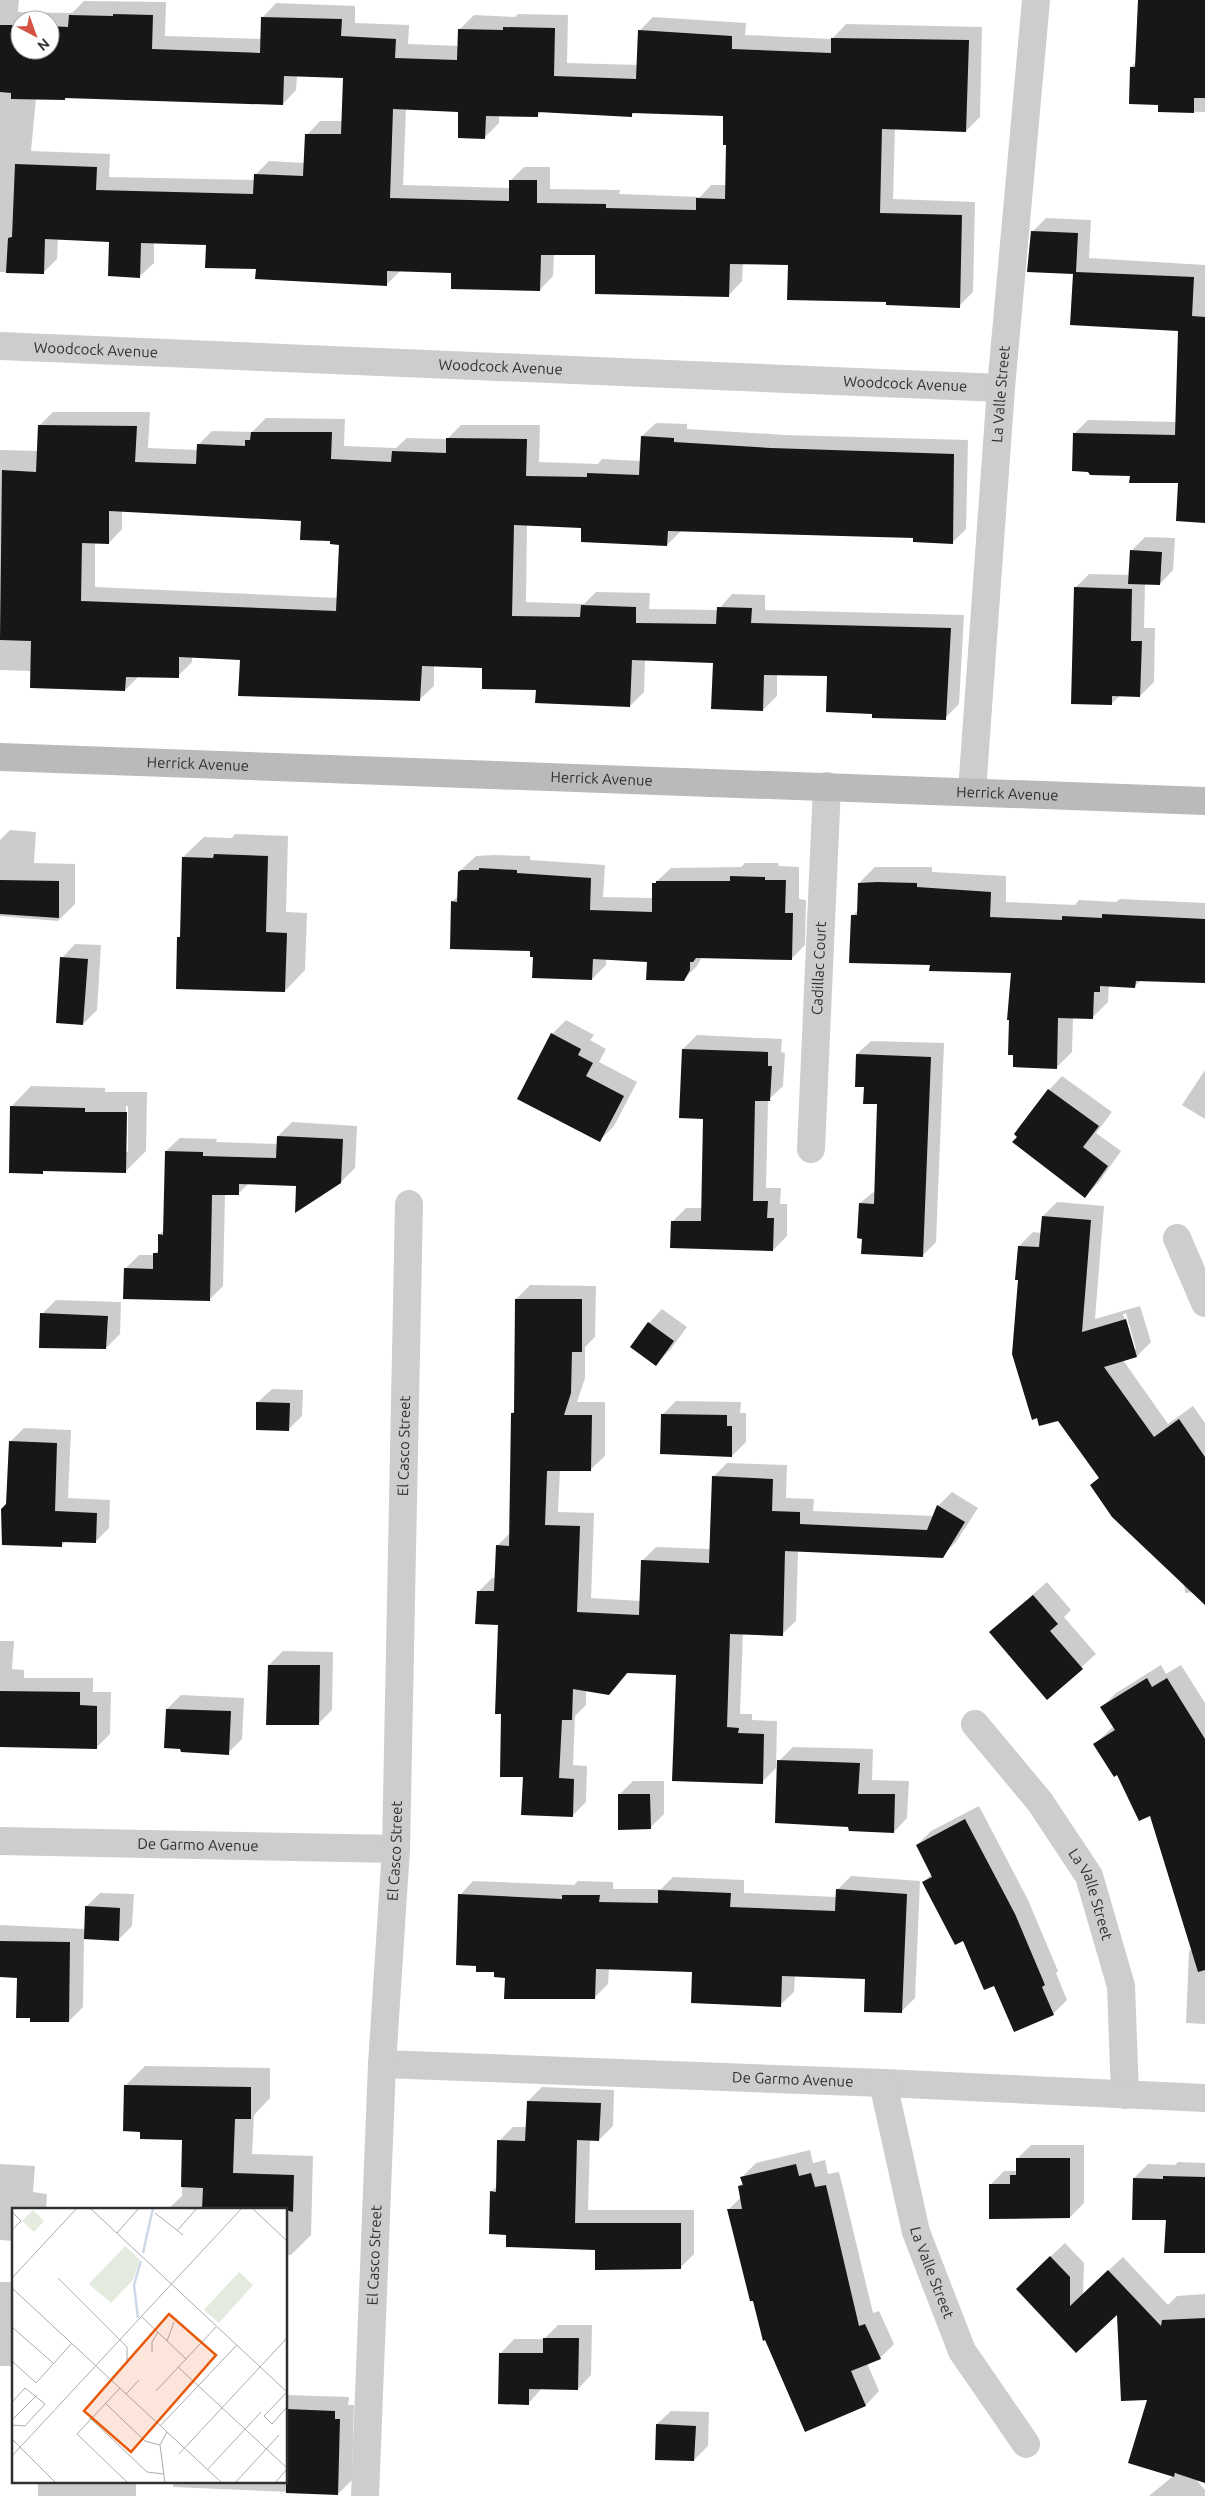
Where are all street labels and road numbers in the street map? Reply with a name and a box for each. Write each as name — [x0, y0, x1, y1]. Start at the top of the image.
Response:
street label: Woodcock Avenue — [33, 338, 158, 361]
street label: La Valle Street — [988, 345, 1013, 443]
street label: Woodcock Avenue — [438, 355, 563, 378]
street label: Woodcock Avenue — [843, 372, 968, 395]
street label: Herrick Avenue — [146, 753, 249, 774]
street label: Herrick Avenue — [550, 768, 653, 789]
street label: Herrick Avenue — [956, 783, 1059, 804]
street label: Cadillac Court — [808, 921, 829, 1015]
street label: El Casco Street — [394, 1395, 413, 1496]
street label: El Casco Street — [384, 1800, 405, 1901]
street label: De Garmo Avenue — [137, 1835, 259, 1854]
street label: La Valle Street — [1065, 1845, 1116, 1942]
street label: De Garmo Avenue — [732, 2068, 854, 2090]
street label: El Casco Street — [364, 2205, 384, 2306]
street label: La Valle Street — [907, 2225, 958, 2321]

